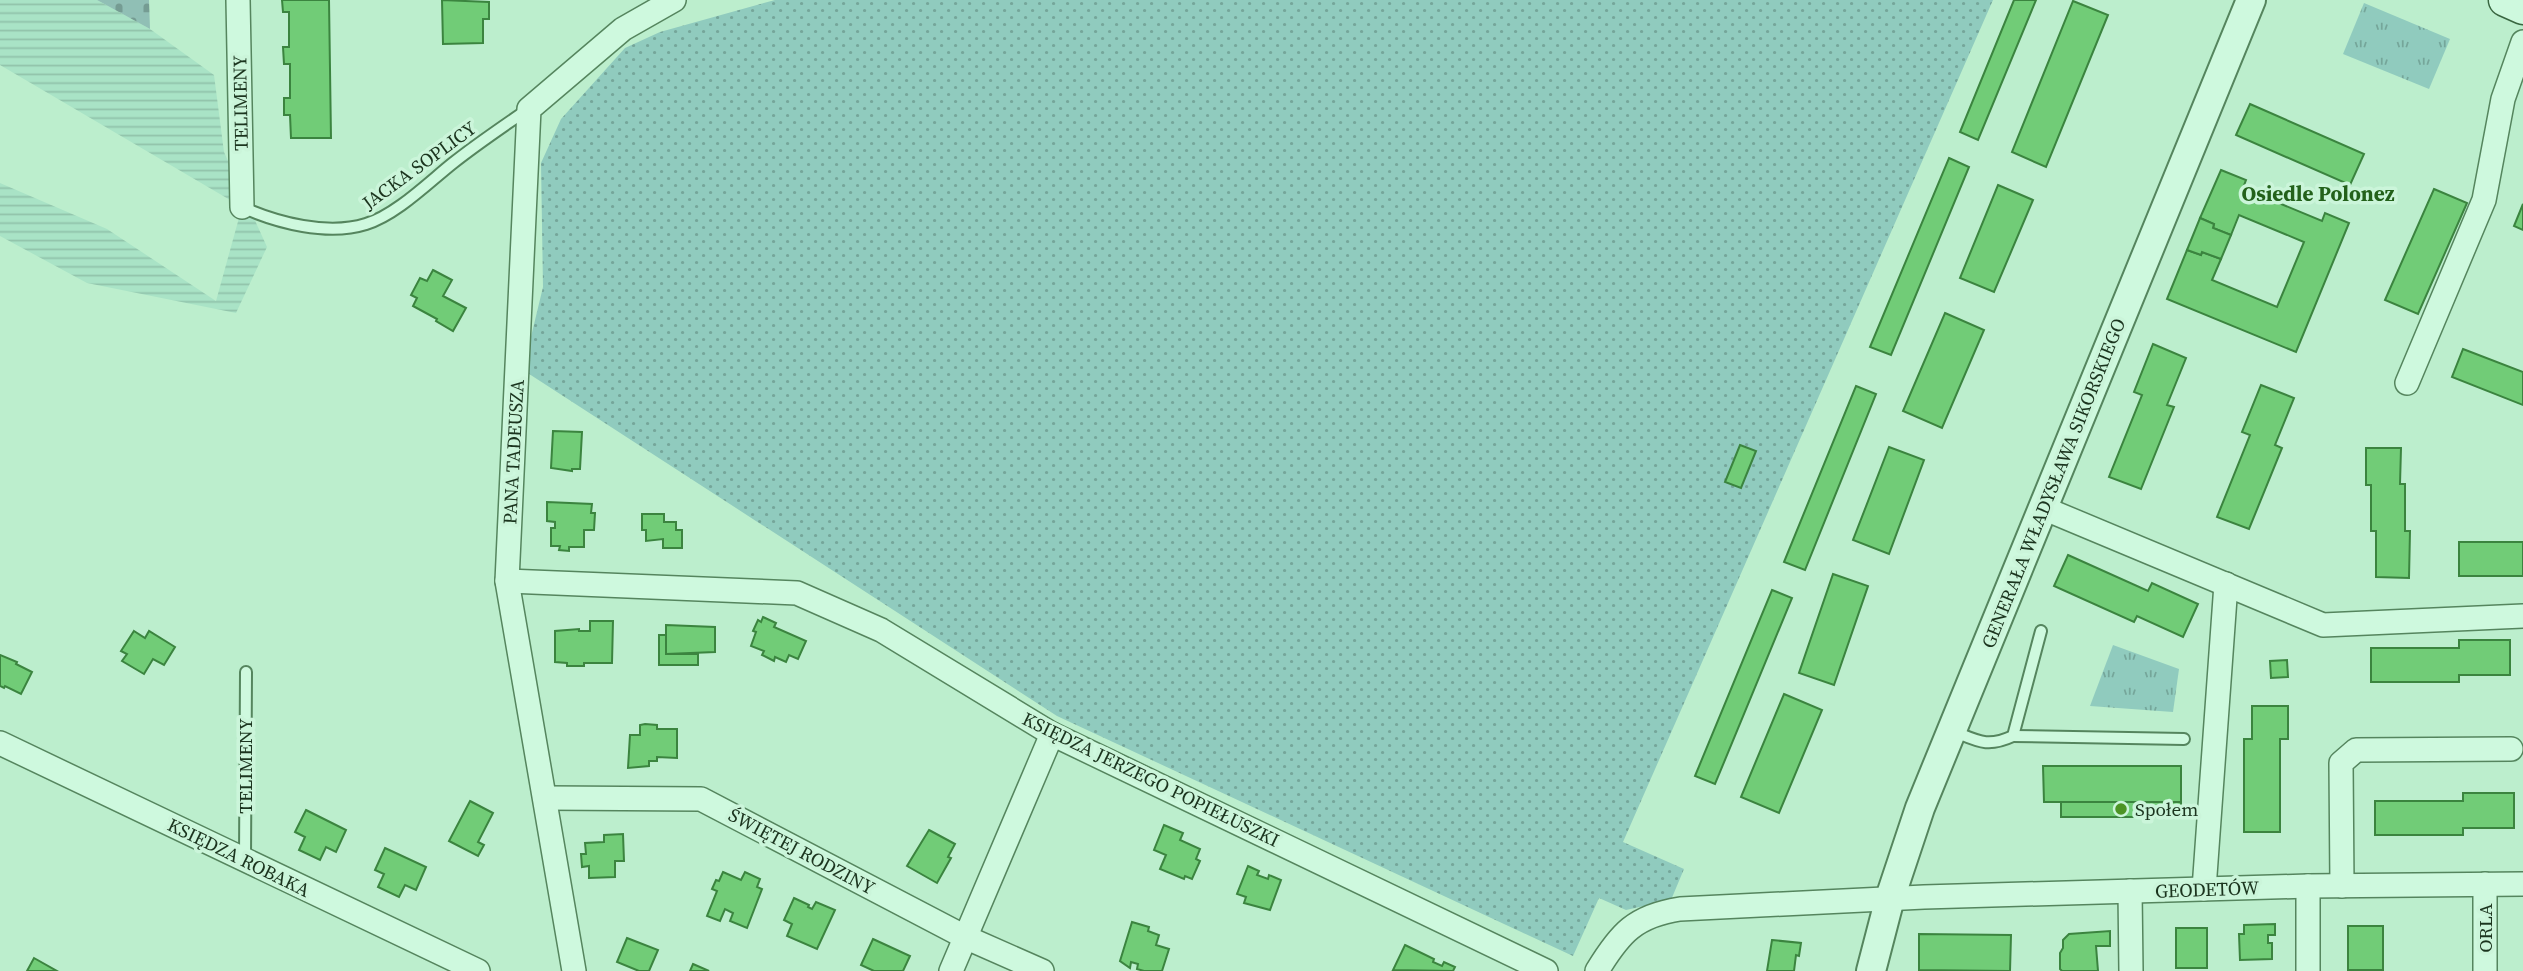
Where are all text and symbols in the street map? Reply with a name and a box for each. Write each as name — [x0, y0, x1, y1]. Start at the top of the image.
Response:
street label: TELIMENY — [226, 55, 254, 151]
street label: JACKA SOPLICY — [356, 115, 481, 216]
district label: Osiedle Polonez — [2242, 179, 2395, 208]
street label: GENERAŁA WŁADYSŁAWA SIKORSKIEGO — [1975, 314, 2131, 652]
street label: PANA TADEUSZA — [496, 378, 530, 525]
street label: KSIĘDZA JERZEGO POPIEŁUSZKI — [1018, 705, 1284, 853]
street label: TELIMENY — [232, 718, 258, 814]
place label: Społem — [2135, 796, 2198, 822]
street label: ŚWIĘTEJ RODZINY — [724, 801, 880, 901]
marker: Społem — [2113, 801, 2129, 817]
street label: KSIĘDZA ROBAKA — [163, 811, 315, 903]
street label: GEODETÓW — [2155, 874, 2260, 904]
street label: ORLA — [2472, 903, 2498, 953]

